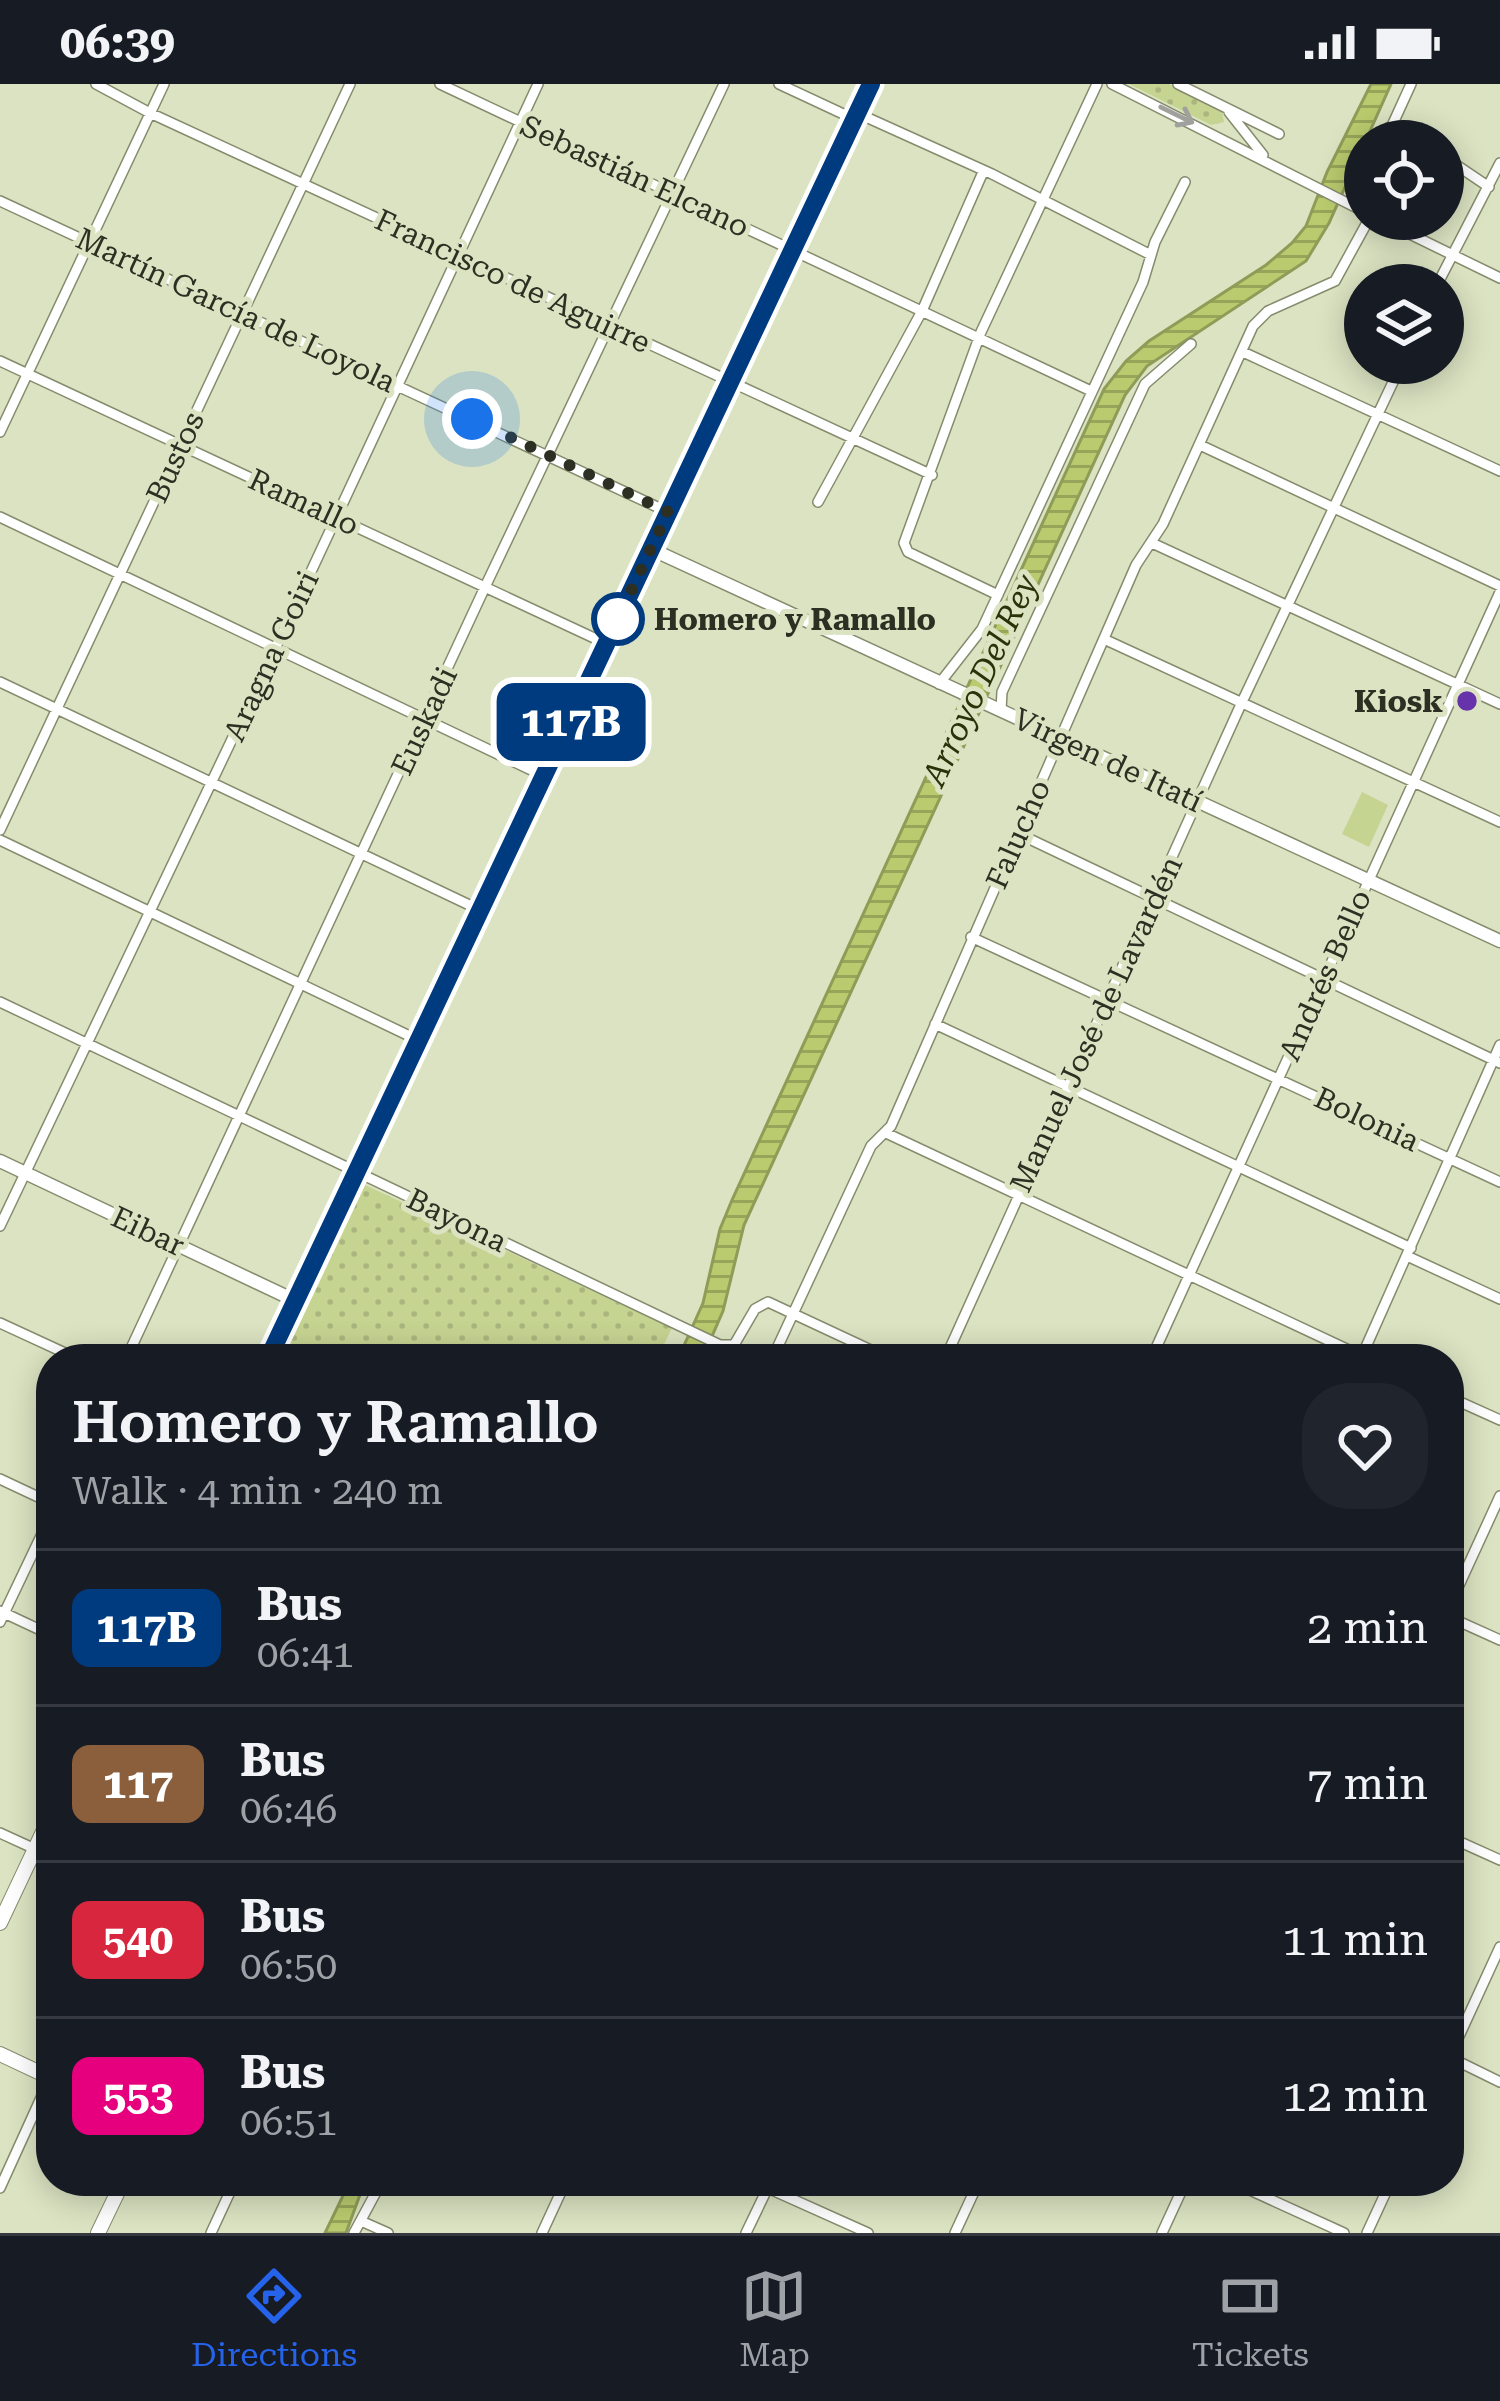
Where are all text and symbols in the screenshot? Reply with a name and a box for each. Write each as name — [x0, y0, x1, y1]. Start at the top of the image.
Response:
text: 06:39 — [60, 16, 175, 69]
one-way arrow — [1158, 105, 1194, 127]
street label: Sebastián Elcano — [515, 108, 755, 244]
map controls — [1344, 120, 1464, 384]
button: locate — [1344, 120, 1464, 240]
street label: Francisco de Aguirre — [370, 202, 656, 360]
street label: Martín García de Loyola — [71, 221, 401, 399]
button: layers — [1344, 264, 1464, 384]
your location — [442, 389, 502, 449]
street label: Bustos — [139, 406, 211, 508]
street label: Ramallo — [243, 461, 365, 543]
street label: Aragna Goiri — [216, 566, 326, 746]
water label: Arroyo Del Rey — [913, 567, 1046, 793]
marker: Homero y Ramallo — [593, 594, 643, 644]
place label: Homero y Ramallo — [654, 602, 936, 637]
street label: Euskadi — [384, 662, 464, 780]
line badge: 117B — [487, 683, 655, 761]
place label: Kiosk — [1354, 684, 1443, 719]
marker: Kiosk — [1454, 688, 1480, 714]
text: 117B — [521, 697, 621, 746]
street label: Virgen de Itatí — [1008, 701, 1208, 819]
street label: Falucho — [979, 774, 1057, 894]
street label: Manuel José de Lavardén — [1003, 851, 1189, 1197]
street label: Andrés Bello — [1272, 884, 1378, 1066]
street label: Bolonia — [1309, 1080, 1425, 1158]
street label: Bayona — [401, 1181, 513, 1259]
street label: Eibar — [106, 1199, 190, 1263]
button: heart — [1302, 1383, 1428, 1509]
text: Homero y Ramallo — [72, 1389, 599, 1456]
text: Walk · 4 min · 240 m — [72, 1468, 443, 1514]
text: Bus — [257, 1578, 342, 1631]
text: 2 min — [1307, 1601, 1428, 1654]
text: 117B — [96, 1603, 197, 1652]
text: 06:41 — [257, 1631, 354, 1677]
text: Bus — [240, 1734, 325, 1787]
text: 7 min — [1307, 1757, 1428, 1810]
text: 117 — [103, 1759, 173, 1808]
text: 06:46 — [240, 1787, 337, 1833]
text: Bus — [240, 1890, 325, 1943]
text: 11 min — [1282, 1913, 1428, 1966]
text: 540 — [103, 1915, 173, 1964]
text: 06:50 — [240, 1943, 337, 1989]
text: Bus — [240, 2046, 325, 2099]
text: 12 min — [1282, 2069, 1428, 2122]
text: 553 — [103, 2071, 173, 2120]
text: 06:51 — [240, 2099, 337, 2145]
tab: Directions — [191, 2263, 357, 2374]
tab: Map — [739, 2263, 810, 2374]
tab: Tickets — [1192, 2263, 1309, 2374]

